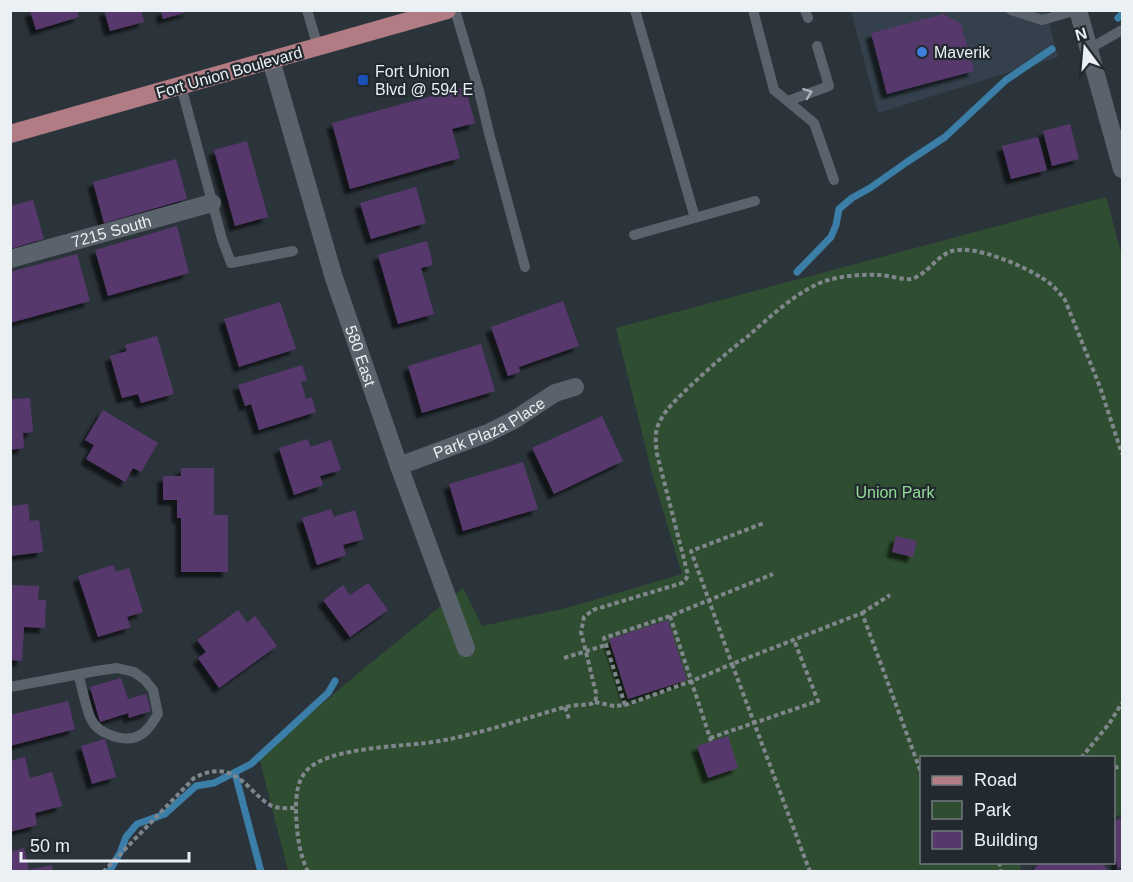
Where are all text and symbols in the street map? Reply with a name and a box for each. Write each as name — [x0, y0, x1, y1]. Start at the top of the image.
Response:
north arrow — [1055, 18, 1115, 78]
text: N — [1073, 24, 1089, 44]
street label: Fort Union Boulevard — [154, 43, 304, 101]
place label: Maverik — [934, 44, 991, 61]
marker: Maverik — [915, 45, 929, 59]
place label: Fort Union Blvd @ 594 E — [375, 63, 473, 98]
marker: Fort Union Blvd @ 594 E — [356, 73, 370, 87]
one-way arrow — [803, 88, 813, 101]
street label: 7215 South — [70, 212, 153, 251]
street label: 580 East — [342, 323, 379, 389]
street label: Park Plaza Place — [431, 394, 548, 462]
park label: Union Park — [855, 484, 936, 501]
legend — [920, 756, 1115, 864]
text: Road — [974, 770, 1017, 790]
text: Park — [974, 800, 1012, 820]
scale bar — [21, 825, 189, 863]
text: Building — [974, 830, 1038, 850]
text: 50 m — [30, 836, 70, 856]

